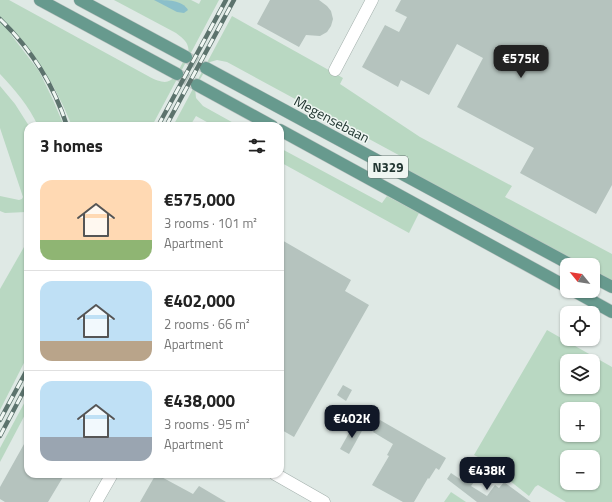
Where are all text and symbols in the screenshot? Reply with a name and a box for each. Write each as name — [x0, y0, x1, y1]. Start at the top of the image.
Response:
pin: €575K — [493, 45, 549, 79]
text: €575K — [503, 48, 539, 68]
street label: Megensebaan — [290, 90, 374, 148]
text: 3 homes — [40, 133, 103, 159]
icon: filters — [246, 135, 268, 157]
road number: N329 — [368, 156, 408, 178]
text: €575,000 — [164, 187, 235, 213]
icon: home — [72, 196, 120, 244]
text: 3 rooms · 101 m² — [164, 213, 257, 233]
text: Apartment — [164, 233, 223, 253]
north arrow — [560, 258, 600, 298]
map controls — [560, 258, 600, 490]
text: €402,000 — [164, 288, 235, 314]
icon: home — [72, 297, 120, 345]
button: locate — [560, 306, 600, 346]
text: 2 rooms · 66 m² — [164, 314, 250, 334]
text: Apartment — [164, 334, 223, 354]
button: layers — [560, 354, 600, 394]
text: €438,000 — [164, 388, 235, 414]
icon: home — [72, 397, 120, 445]
button: + — [560, 402, 600, 442]
pin: €402K — [324, 405, 380, 439]
text: €402K — [334, 408, 370, 428]
text: 3 rooms · 95 m² — [164, 414, 250, 434]
text: Apartment — [164, 434, 223, 454]
button: − — [560, 450, 600, 490]
pin: €438K — [459, 457, 515, 491]
text: €438K — [469, 460, 505, 480]

